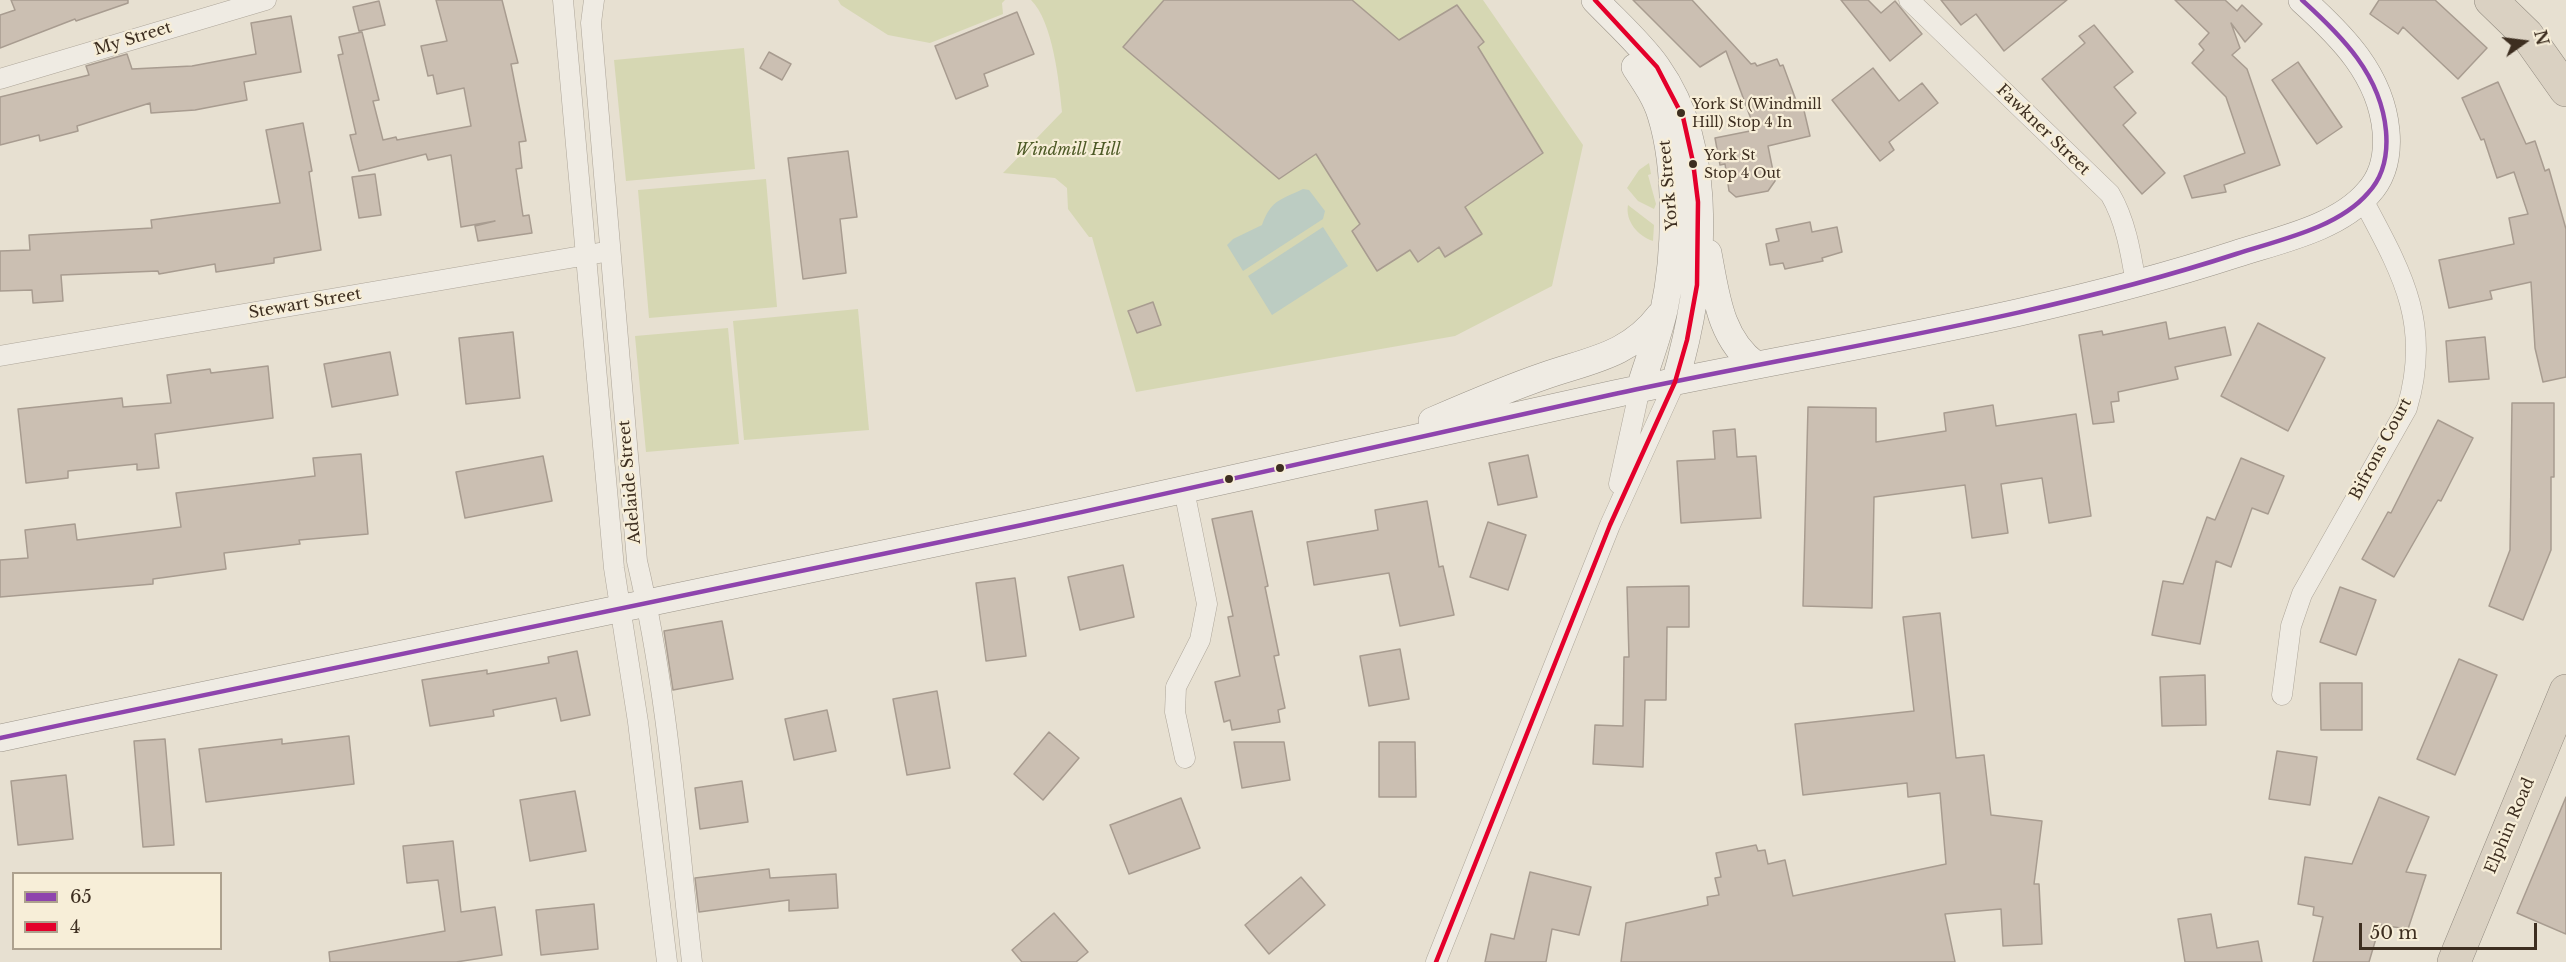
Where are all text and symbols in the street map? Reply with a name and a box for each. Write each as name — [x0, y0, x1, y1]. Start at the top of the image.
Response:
north arrow — [2494, 12, 2554, 72]
street label: My Street — [92, 18, 174, 60]
text: N — [2530, 28, 2553, 47]
street label: Fawkner Street — [1992, 80, 2094, 180]
place label: York St (Windmill Hill) Stop 4 In — [1692, 97, 1821, 130]
marker: York St (Windmill Hill) Stop 4 In — [1675, 107, 1687, 119]
street label: York Street — [1655, 139, 1683, 231]
park label: Windmill Hill — [1015, 140, 1121, 160]
place label: York St Stop 4 Out — [1704, 148, 1781, 180]
marker: York St Stop 4 Out — [1687, 158, 1699, 170]
street label: Stewart Street — [247, 285, 363, 323]
street label: Bifrons Court — [2346, 395, 2416, 503]
street label: Adelaide Street — [615, 419, 645, 545]
unlabelled marker — [1274, 462, 1286, 474]
unlabelled marker — [1223, 473, 1235, 485]
street label: Elphin Road — [2481, 775, 2539, 877]
legend — [12, 872, 222, 950]
text: 65 — [70, 886, 92, 908]
scale bar — [2362, 911, 2540, 949]
text: 4 — [70, 916, 81, 938]
text: 50 m — [2370, 922, 2418, 944]

